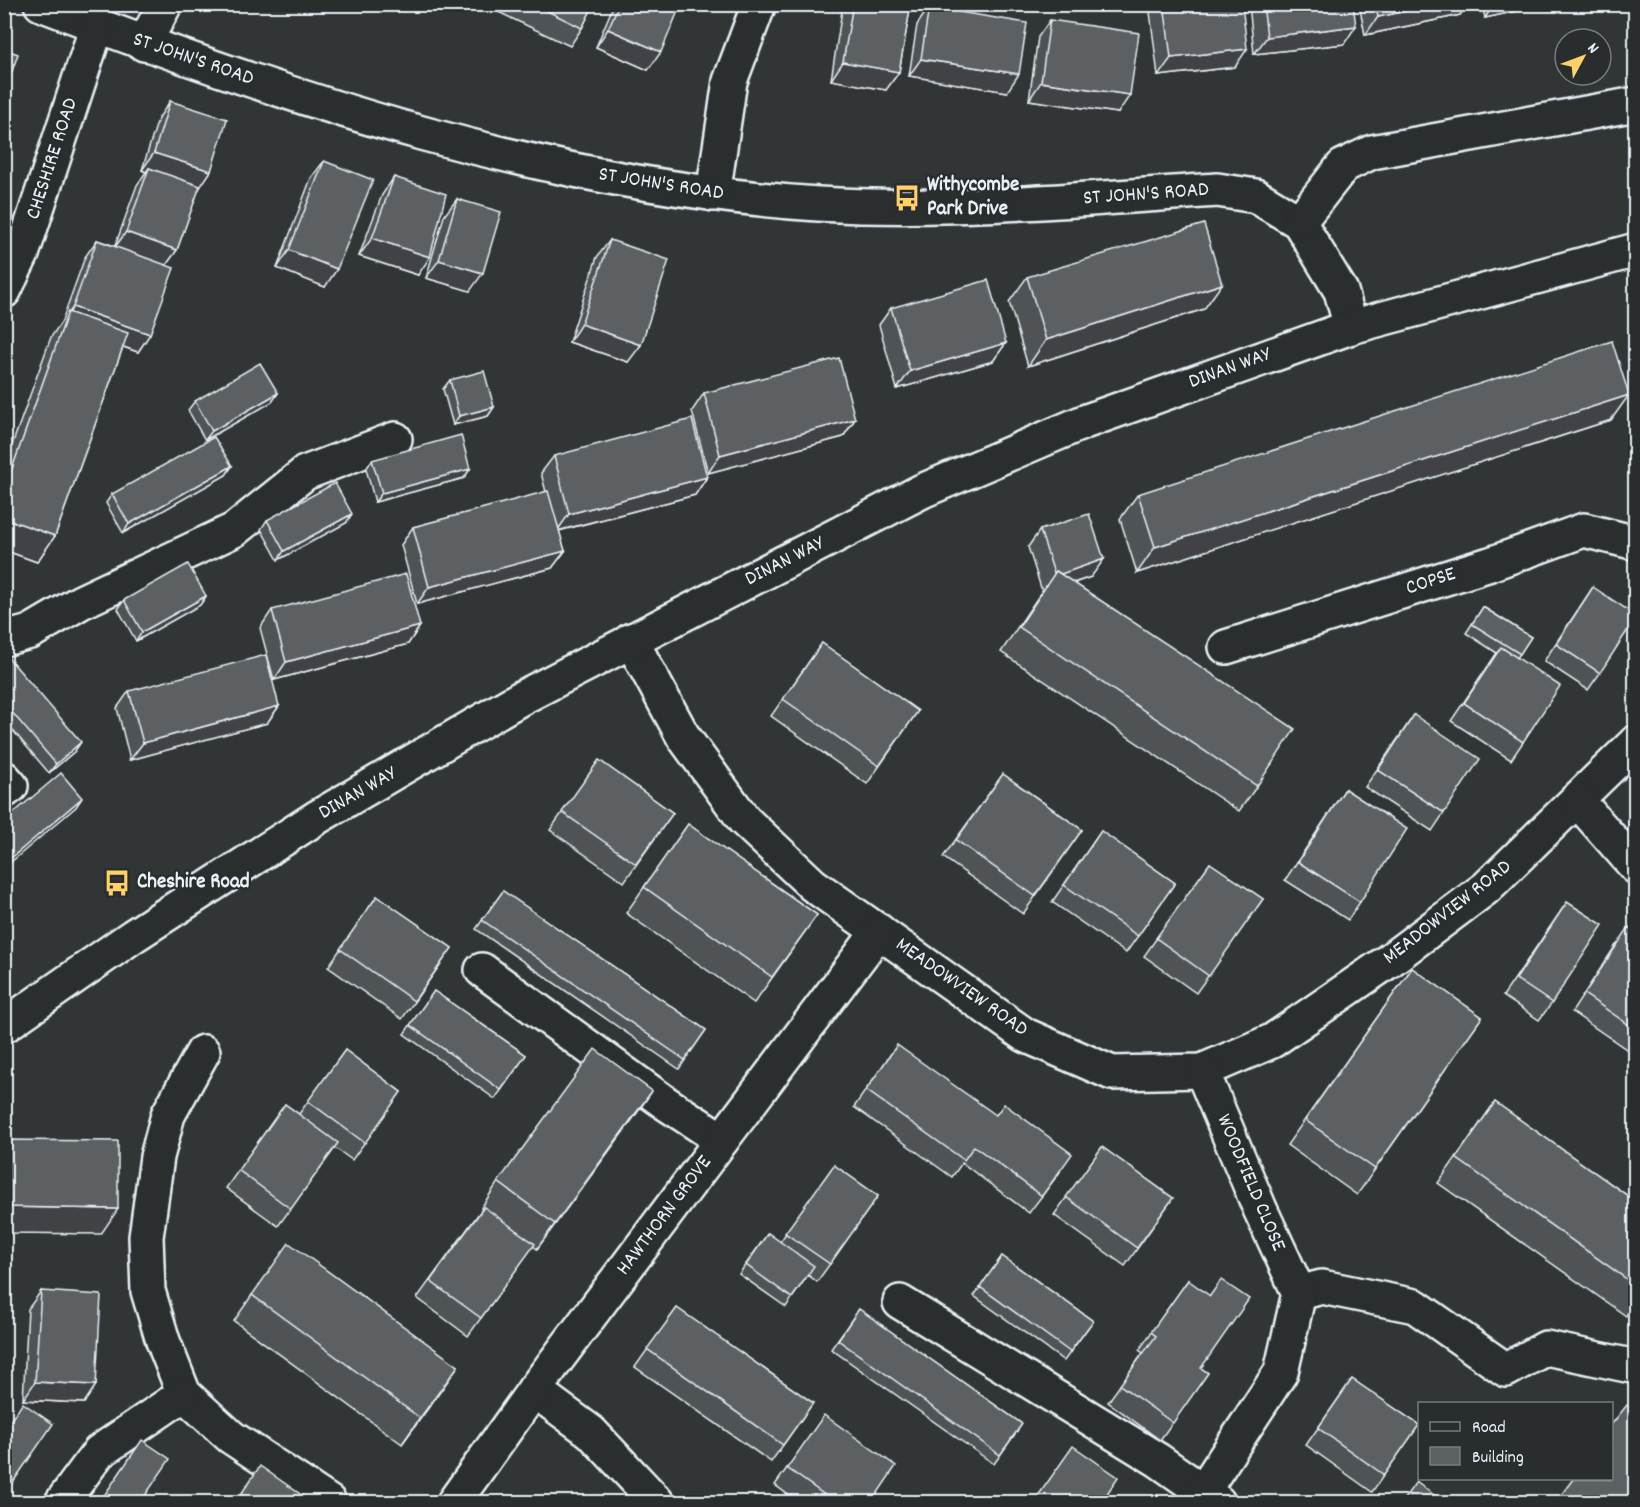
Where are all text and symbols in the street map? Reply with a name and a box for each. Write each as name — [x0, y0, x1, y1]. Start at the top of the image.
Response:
street label: ST JOHN'S ROAD — [129, 25, 258, 95]
north arrow — [1553, 27, 1613, 87]
text: N — [1581, 38, 1604, 59]
street label: CHESHIRE ROAD — [19, 94, 87, 224]
street label: ST JOHN'S ROAD — [596, 160, 726, 210]
place label: Withycombe Park Drive — [927, 171, 1019, 225]
street label: ST JOHN'S ROAD — [1082, 176, 1210, 214]
bus stop icon: Withycombe Park Drive — [892, 183, 922, 213]
street label: DINAN WAY — [1185, 340, 1277, 398]
street label: DINAN WAY — [740, 529, 831, 595]
street label: COPSE — [1402, 560, 1460, 604]
street label: DINAN WAY — [313, 759, 404, 828]
street label: MEADOWVIEW ROAD — [1377, 853, 1519, 973]
bus stop icon: Cheshire Road — [102, 868, 132, 898]
place label: Cheshire Road — [137, 868, 250, 898]
street label: MEADOWVIEW ROAD — [889, 931, 1034, 1045]
street label: WOODFIELD CLOSE — [1208, 1110, 1293, 1257]
street label: HAWTHORN GROVE — [610, 1149, 720, 1282]
legend — [1418, 1402, 1613, 1480]
text: Road — [1472, 1416, 1506, 1441]
text: Building — [1472, 1446, 1524, 1471]

